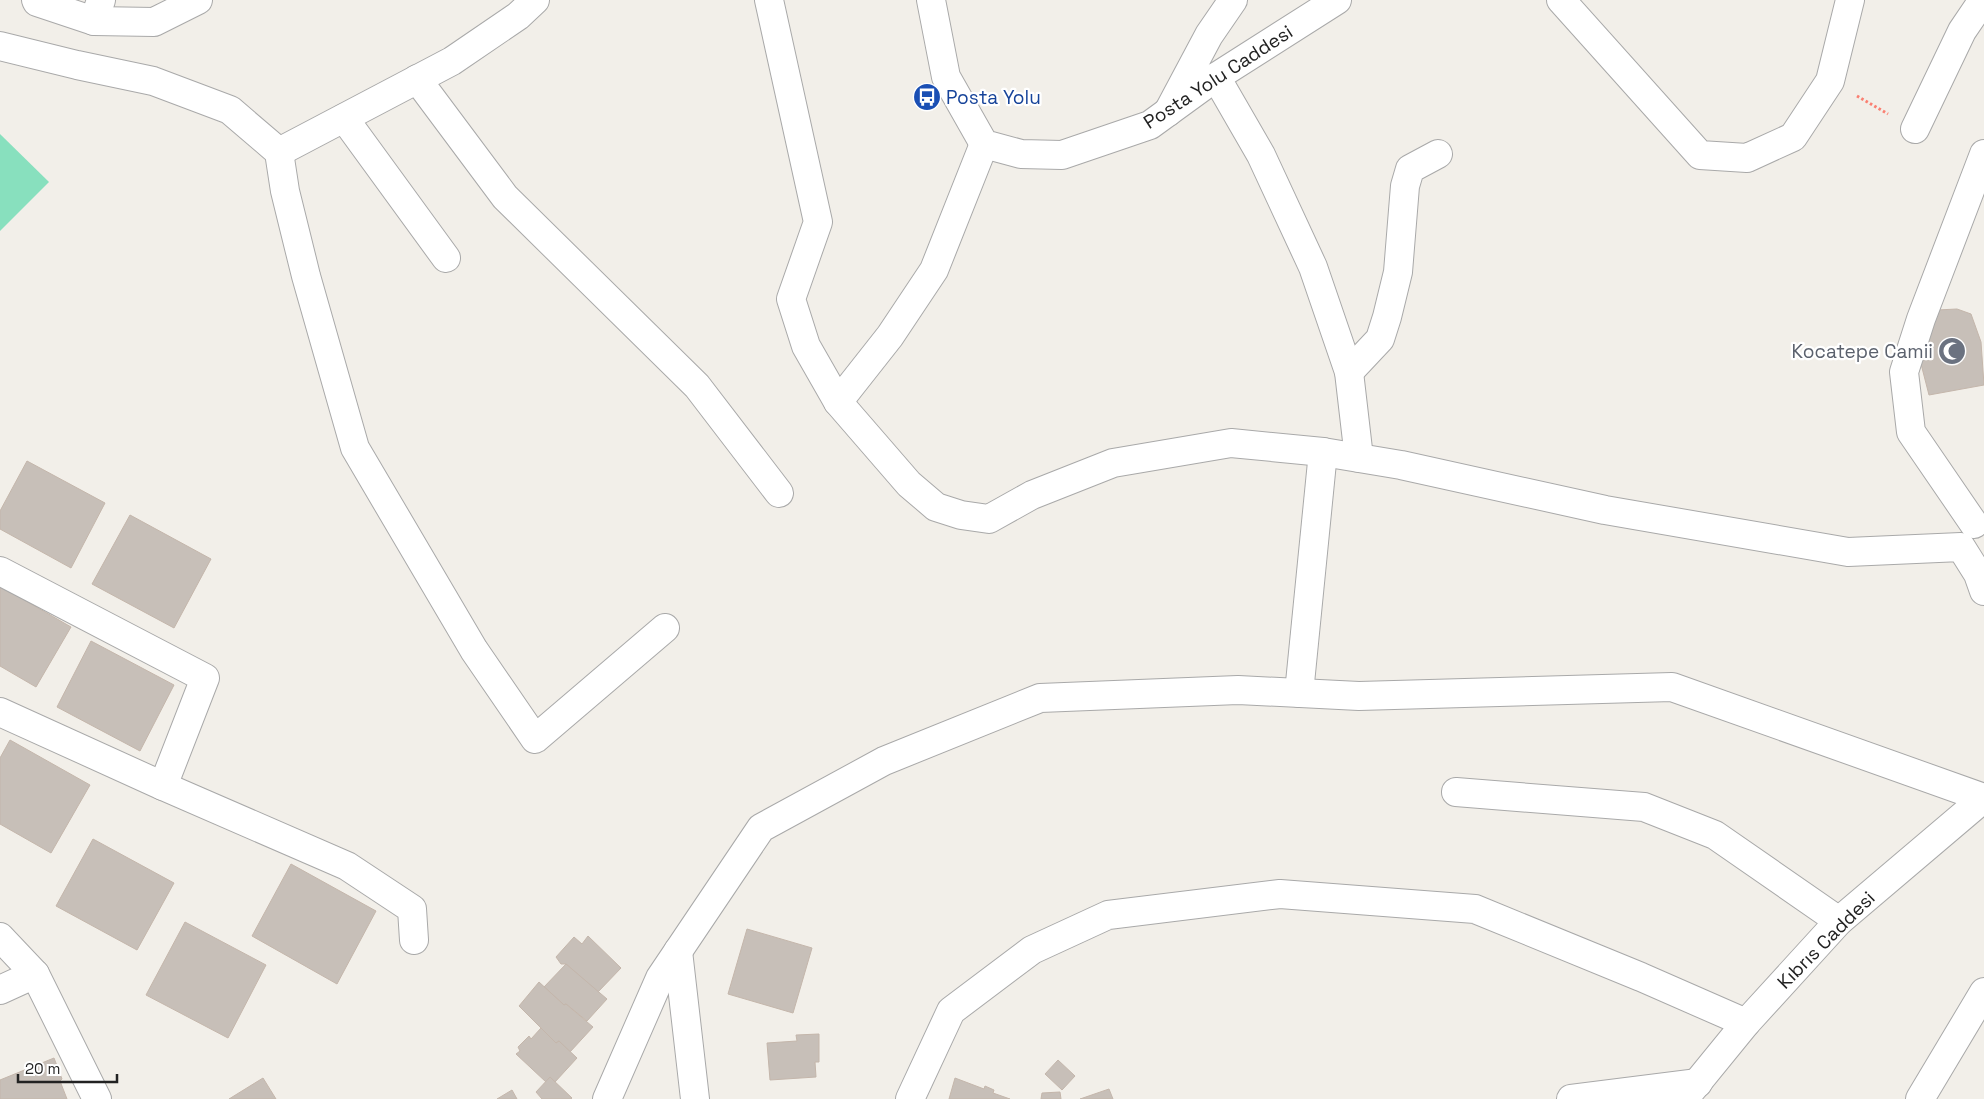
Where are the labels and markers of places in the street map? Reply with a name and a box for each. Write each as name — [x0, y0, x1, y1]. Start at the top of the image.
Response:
bus stop icon: Posta Yolu — [912, 82, 942, 112]
place label: Posta Yolu — [946, 85, 1041, 110]
mosque icon: Kocatepe Camii — [1937, 336, 1967, 366]
place label: Kocatepe Camii — [1792, 339, 1933, 364]

